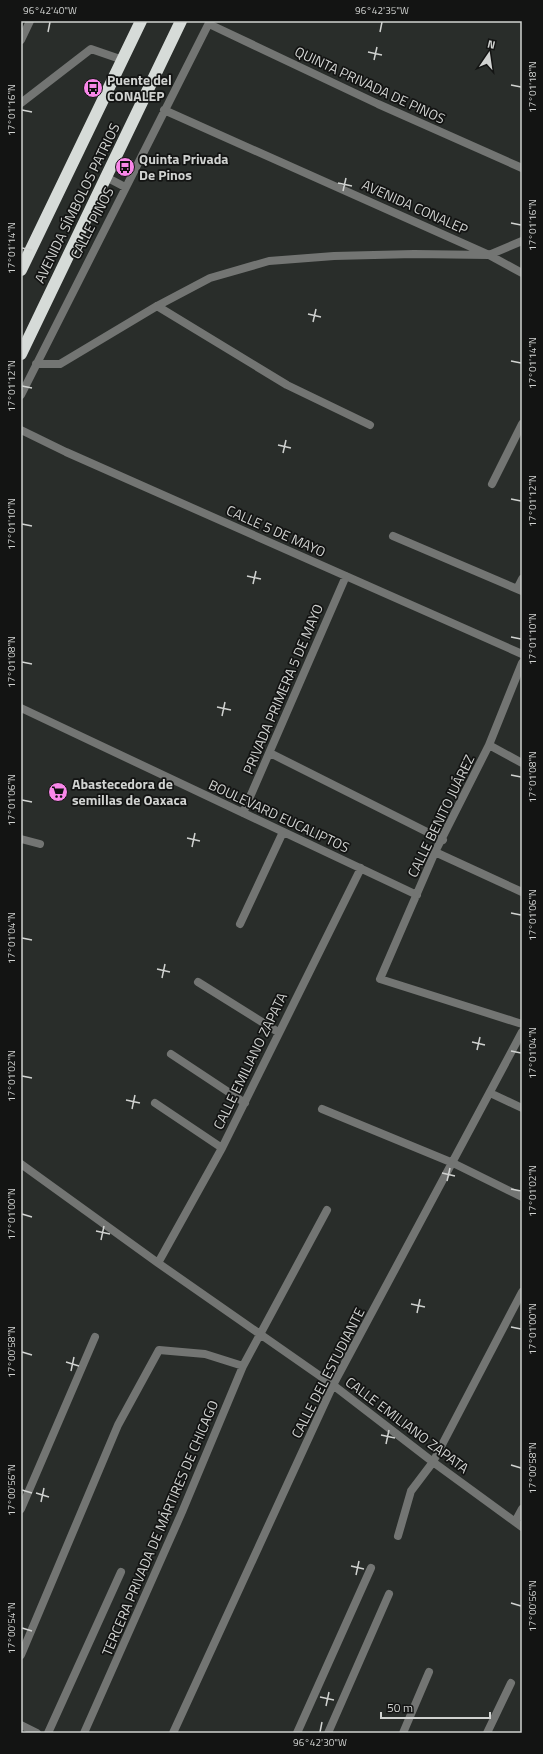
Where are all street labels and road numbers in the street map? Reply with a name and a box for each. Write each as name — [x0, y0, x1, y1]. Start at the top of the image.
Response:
street label: QUINTA PRIVADA DE PINOS — [291, 40, 449, 129]
street label: AVENIDA SÍMBOLOS PATRIOS — [29, 119, 125, 286]
street label: AVENIDA CONALEP — [359, 174, 472, 239]
street label: CALLE PINOS — [64, 183, 119, 262]
street label: CALLE 5 DE MAYO — [223, 499, 329, 562]
street label: PRIVADA PRIMERA 5 DE MAYO — [237, 600, 328, 777]
street label: CALLE BENITO JUÁREZ — [402, 751, 479, 881]
street label: BOULEVARD EUCALIPTOS — [205, 774, 353, 857]
street label: CALLE EMILIANO ZAPATA — [207, 988, 292, 1133]
street label: CALLE DEL ESTUDIANTE — [286, 1304, 370, 1442]
street label: CALLE EMILIANO ZAPATA — [341, 1371, 474, 1478]
street label: TERCERA PRIVADA DE MÁRTIRES DE CHICAGO — [96, 1397, 223, 1659]

